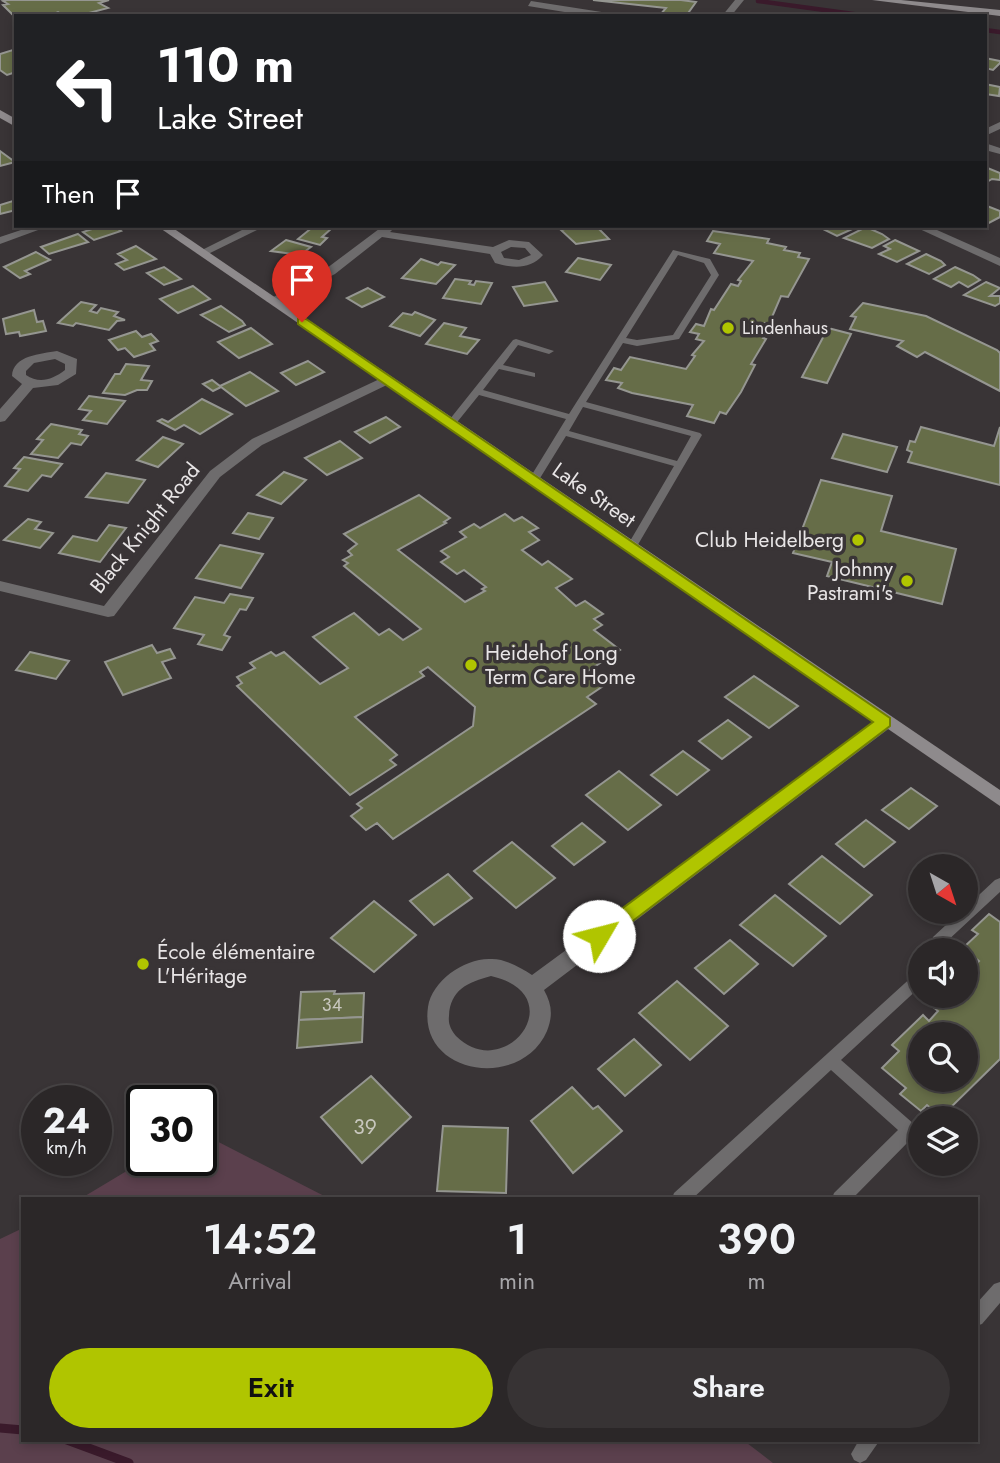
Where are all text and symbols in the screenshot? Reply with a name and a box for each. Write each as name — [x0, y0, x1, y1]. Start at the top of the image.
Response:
text: 110 m — [157, 30, 294, 100]
icon: left — [42, 42, 133, 133]
text: Lake Street — [157, 95, 303, 141]
text: Then — [42, 175, 95, 213]
icon: arrive — [109, 175, 147, 213]
pin — [272, 250, 332, 322]
icon: arrive — [283, 261, 321, 299]
place label: Lindenhaus — [742, 315, 828, 341]
marker: Lindenhaus — [720, 320, 736, 336]
street label: Lake Street — [546, 455, 642, 535]
street label: Black Knight Road — [83, 456, 207, 600]
place label: Club Heidelberg — [695, 525, 844, 555]
marker: Club Heidelberg — [850, 532, 866, 548]
place label: Johnny Pastrami's — [807, 554, 894, 608]
marker: Johnny Pastrami's — [899, 573, 915, 589]
place label: Heidehof Long Term Care Home — [485, 638, 636, 692]
marker: Heidehof Long Term Care Home — [463, 657, 479, 673]
north arrow — [908, 854, 978, 924]
map controls — [908, 854, 978, 1176]
position arrow — [562, 899, 636, 973]
place label: École élémentaire L'Héritage — [157, 937, 315, 991]
button: sound — [908, 938, 978, 1008]
marker: École élémentaire L'Héritage — [135, 956, 151, 972]
house number: 34 — [322, 992, 342, 1018]
button: search — [908, 1022, 978, 1092]
speed limit sign: 30 — [126, 1085, 217, 1176]
text: 24 — [43, 1096, 90, 1146]
button: layers — [908, 1106, 978, 1176]
house number: 39 — [353, 1112, 377, 1142]
text: km/h — [46, 1135, 87, 1161]
text: 14:52 — [203, 1209, 317, 1270]
text: 1 — [507, 1209, 527, 1270]
text: 390 — [717, 1209, 796, 1270]
text: Arrival — [228, 1264, 292, 1298]
text: min — [499, 1264, 535, 1298]
text: m — [748, 1264, 765, 1298]
button: Exit — [49, 1348, 493, 1428]
button: Share — [507, 1348, 950, 1428]

